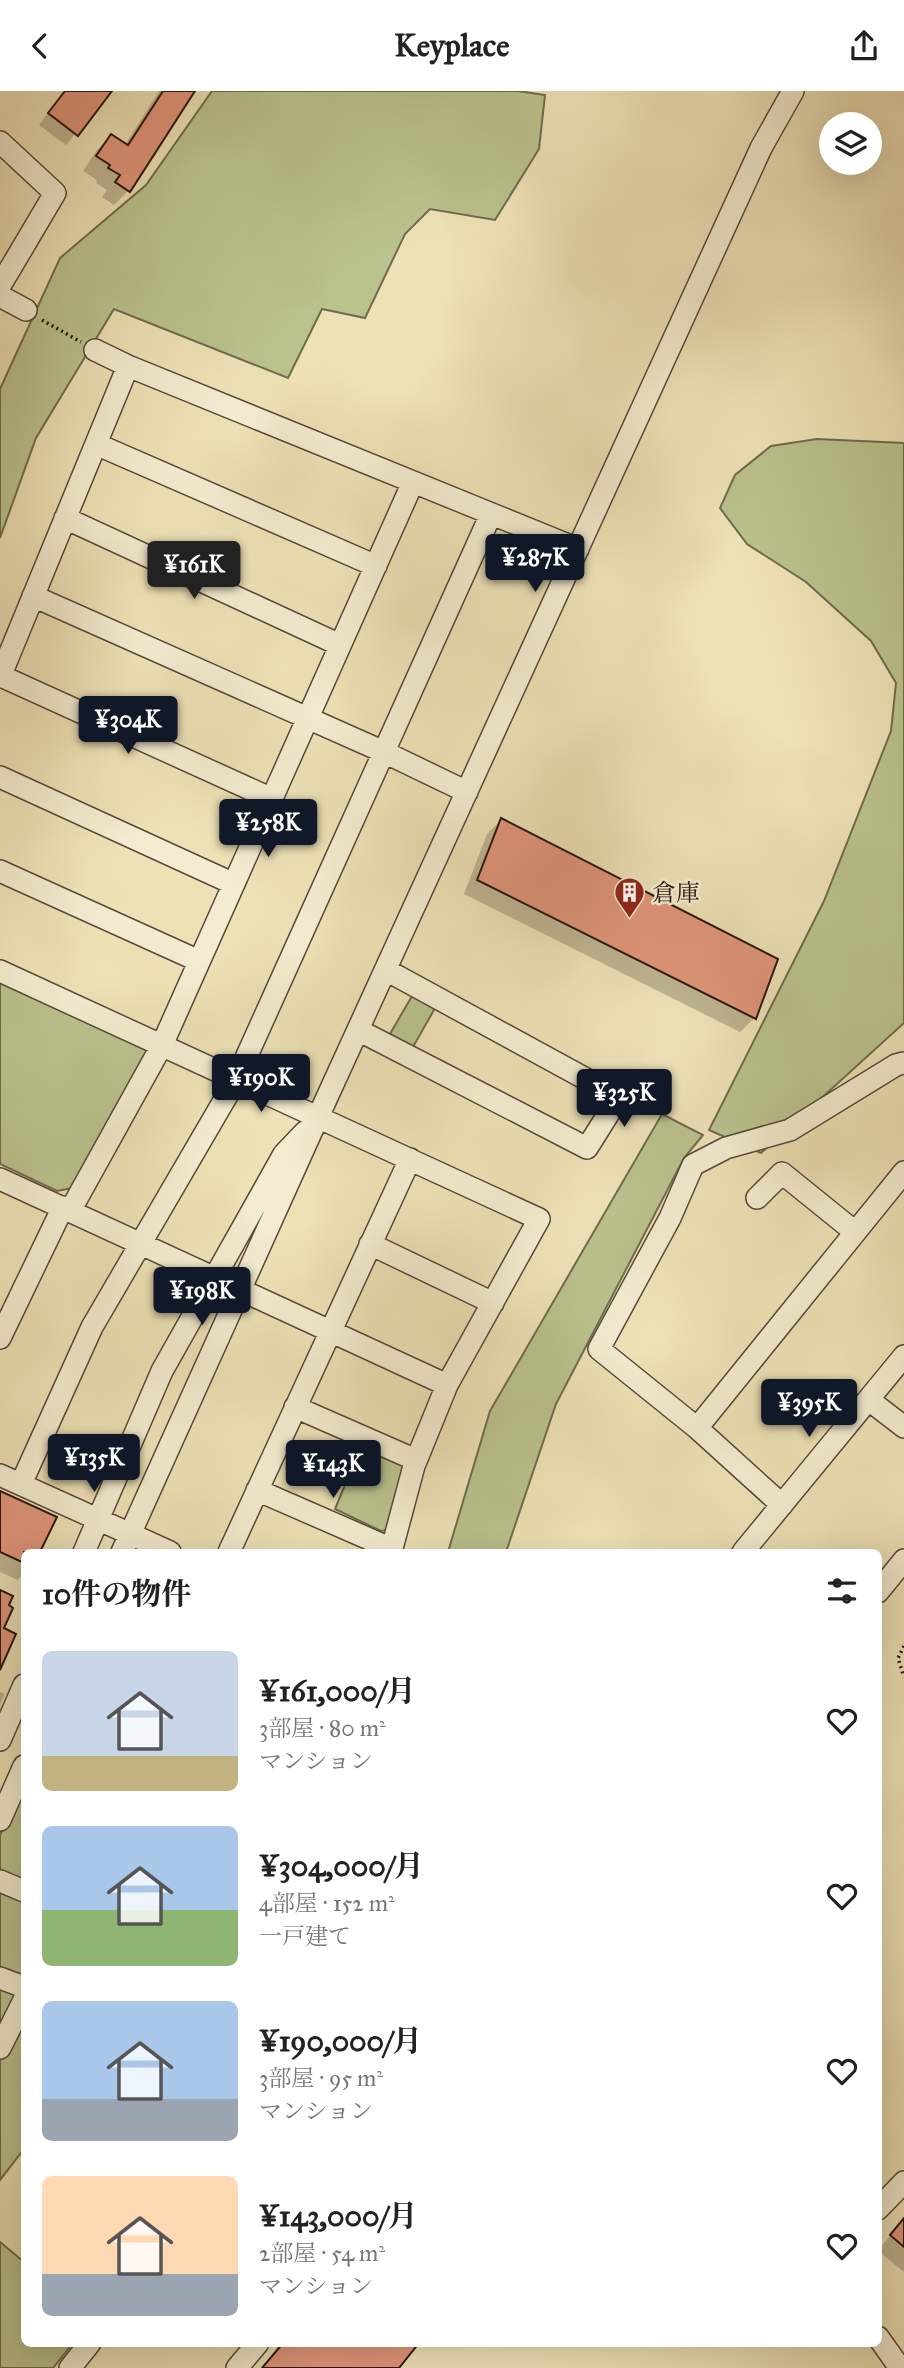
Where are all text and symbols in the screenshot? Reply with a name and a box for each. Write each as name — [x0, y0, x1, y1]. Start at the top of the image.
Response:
text: Keyplace — [394, 26, 510, 65]
icon: back — [21, 27, 59, 65]
icon: share — [845, 27, 883, 65]
map controls — [819, 112, 882, 175]
button: layers — [819, 112, 882, 175]
pin: ¥287K — [486, 535, 584, 594]
pin: ¥161K — [145, 541, 243, 601]
text: ¥287K — [501, 543, 569, 571]
text: ¥161K — [163, 550, 225, 578]
pin: ¥304K — [79, 697, 177, 756]
text: ¥304K — [95, 705, 161, 733]
pin: ¥258K — [219, 799, 317, 859]
text: ¥258K — [235, 808, 301, 836]
building icon: 倉庫 — [612, 876, 646, 920]
place label: 倉庫 — [652, 878, 700, 908]
pin: ¥190K — [212, 1055, 310, 1114]
text: ¥190K — [228, 1063, 294, 1091]
pin: ¥325K — [575, 1069, 673, 1129]
text: ¥325K — [593, 1078, 655, 1106]
pin: ¥198K — [153, 1267, 251, 1327]
text: ¥198K — [170, 1276, 234, 1304]
pin: ¥395K — [760, 1379, 858, 1439]
text: ¥395K — [777, 1388, 841, 1416]
pin: ¥135K — [45, 1435, 143, 1494]
pin: ¥143K — [284, 1441, 382, 1500]
text: ¥135K — [64, 1443, 124, 1471]
text: ¥143K — [302, 1449, 364, 1477]
icon: filters — [823, 1572, 861, 1610]
text: 10件の物件 — [42, 1576, 191, 1612]
text: ¥161,000/月 — [259, 1673, 416, 1709]
icon: home — [98, 1679, 182, 1763]
icon: heart — [823, 1702, 861, 1740]
text: 3部屋 · 80 m² — [259, 1714, 386, 1742]
text: マンション — [259, 1747, 373, 1775]
text: ¥304,000/月 — [259, 1848, 424, 1884]
icon: home — [98, 1854, 182, 1938]
icon: heart — [823, 1877, 861, 1915]
text: 4部屋 · 152 m² — [259, 1889, 395, 1917]
text: 一戸建て — [259, 1922, 351, 1950]
text: ¥190,000/月 — [259, 2023, 422, 2059]
icon: home — [98, 2029, 182, 2113]
icon: heart — [823, 2052, 861, 2090]
text: 3部屋 · 95 m² — [259, 2064, 383, 2092]
text: マンション — [259, 2097, 373, 2125]
text: ¥143,000/月 — [259, 2198, 417, 2234]
icon: home — [98, 2204, 182, 2288]
icon: heart — [823, 2227, 861, 2265]
text: 2部屋 · 54 m² — [259, 2239, 385, 2267]
text: マンション — [259, 2272, 373, 2300]

